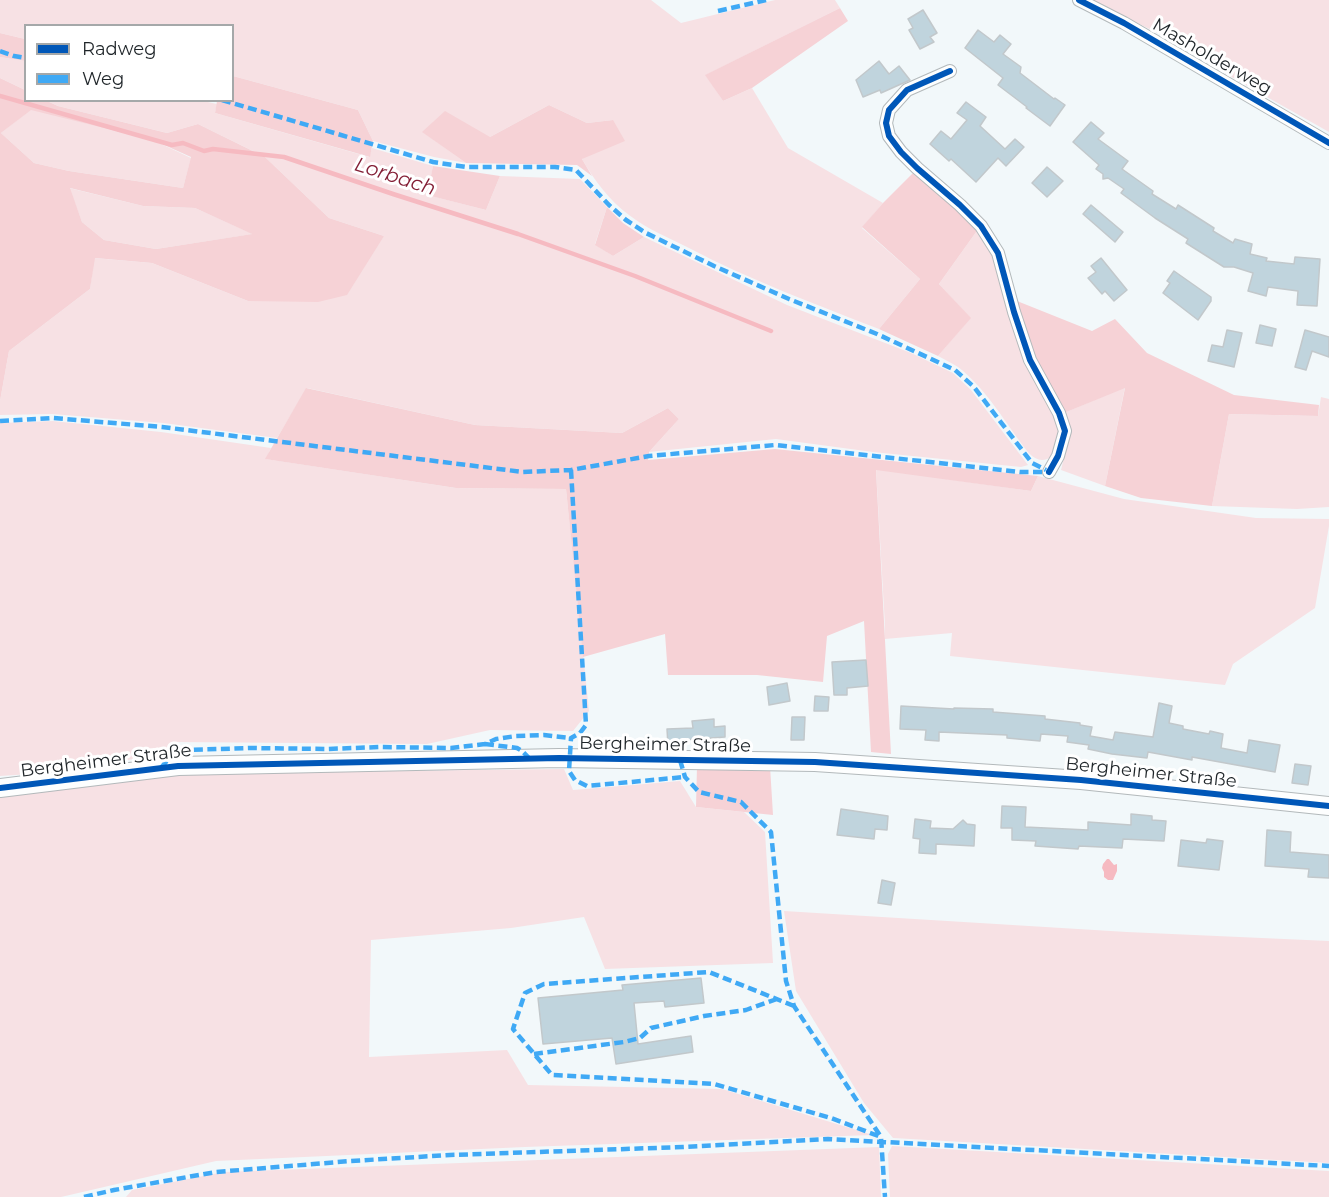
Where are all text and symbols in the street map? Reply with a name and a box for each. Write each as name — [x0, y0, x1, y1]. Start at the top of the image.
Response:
street label: Masholderweg — [1148, 14, 1276, 100]
legend — [24, 24, 234, 102]
text: Radweg — [82, 38, 157, 60]
text: Weg — [82, 68, 124, 90]
water label: Lorbach — [351, 153, 439, 201]
street label: Bergheimer Straße — [579, 733, 751, 757]
street label: Bergheimer Straße — [19, 740, 193, 782]
street label: Bergheimer Straße — [1064, 753, 1238, 793]

